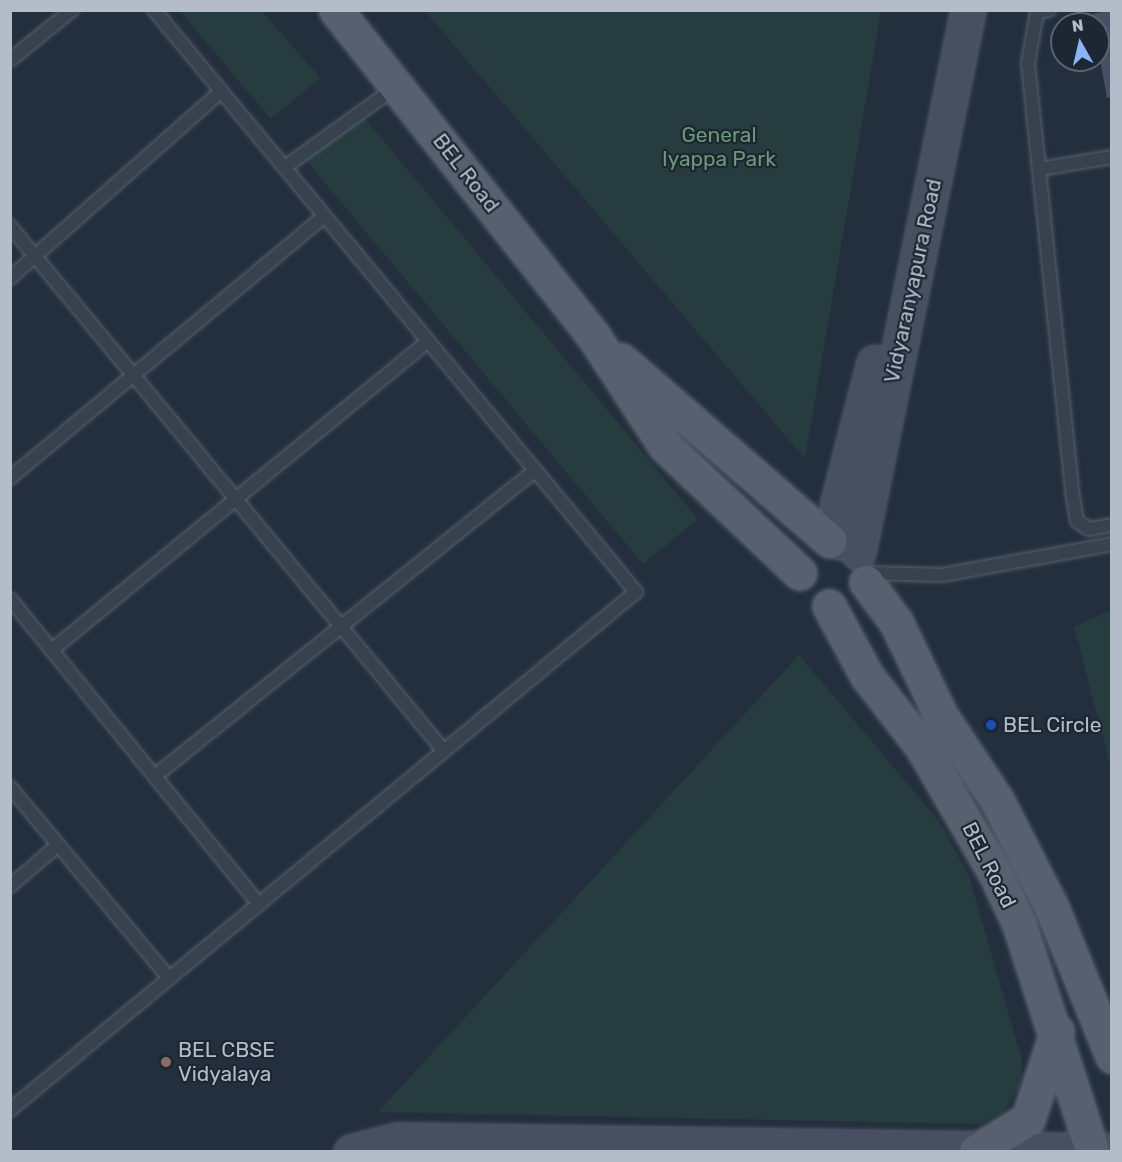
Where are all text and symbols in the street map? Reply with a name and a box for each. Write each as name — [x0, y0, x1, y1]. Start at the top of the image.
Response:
north arrow — [1050, 12, 1110, 72]
text: N — [1071, 15, 1085, 36]
park label: General Iyappa Park — [662, 122, 776, 172]
street label: BEL Road — [427, 128, 505, 218]
street label: Vidyaranyapura Road — [879, 177, 947, 385]
place label: BEL Circle — [1003, 712, 1102, 738]
marker: BEL Circle — [984, 718, 998, 732]
street label: BEL Road — [957, 818, 1021, 912]
place label: BEL CBSE Vidyalaya — [178, 1037, 276, 1087]
marker: BEL CBSE Vidyalaya — [159, 1055, 173, 1069]

